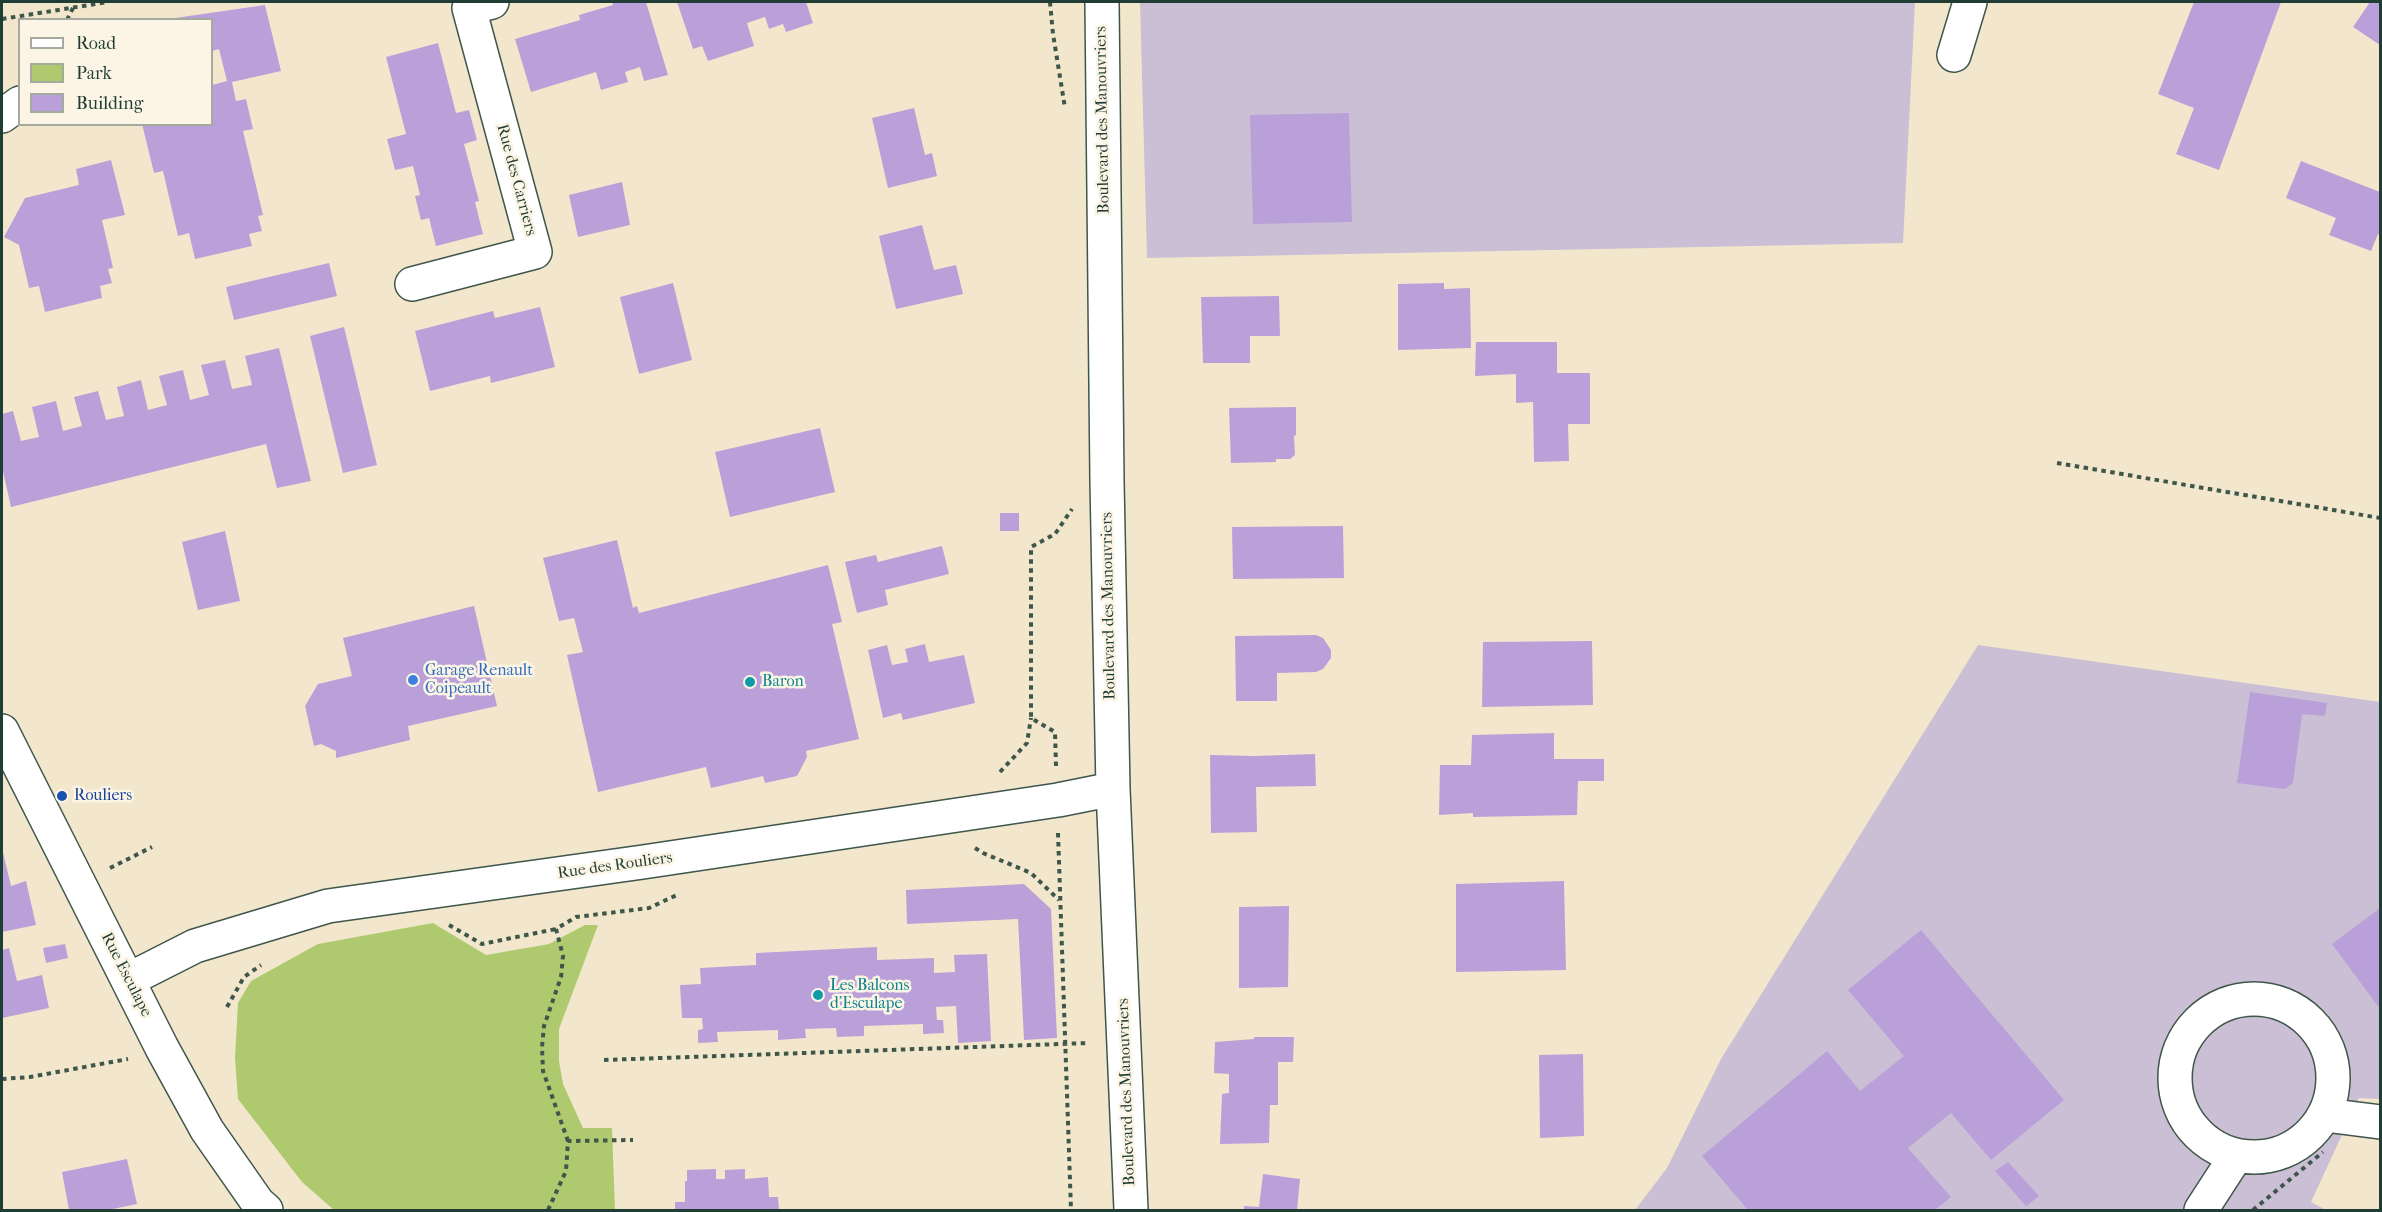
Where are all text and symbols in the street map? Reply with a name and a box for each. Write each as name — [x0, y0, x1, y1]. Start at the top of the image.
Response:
legend — [18, 18, 213, 126]
street label: Boulevard des Manouvriers — [1092, 26, 1114, 214]
text: Road — [76, 33, 116, 54]
text: Park — [76, 63, 112, 84]
text: Building — [76, 93, 143, 114]
street label: Rue des Carriers — [492, 122, 540, 238]
street label: Boulevard des Manouvriers — [1098, 512, 1120, 700]
place label: Garage Renault Coipeault — [425, 661, 533, 699]
place label: Baron — [762, 672, 804, 692]
marker: Garage Renault Coipeault — [406, 673, 420, 687]
marker: Baron — [743, 675, 757, 689]
place label: Rouliers — [74, 786, 132, 806]
marker: Rouliers — [55, 789, 69, 803]
street label: Rue des Rouliers — [556, 848, 674, 884]
street label: Rue Esculape — [97, 930, 155, 1020]
place label: Les Balcons d'Esculape — [830, 976, 909, 1014]
marker: Les Balcons d'Esculape — [811, 988, 825, 1002]
street label: Boulevard des Manouvriers — [1114, 998, 1140, 1186]

